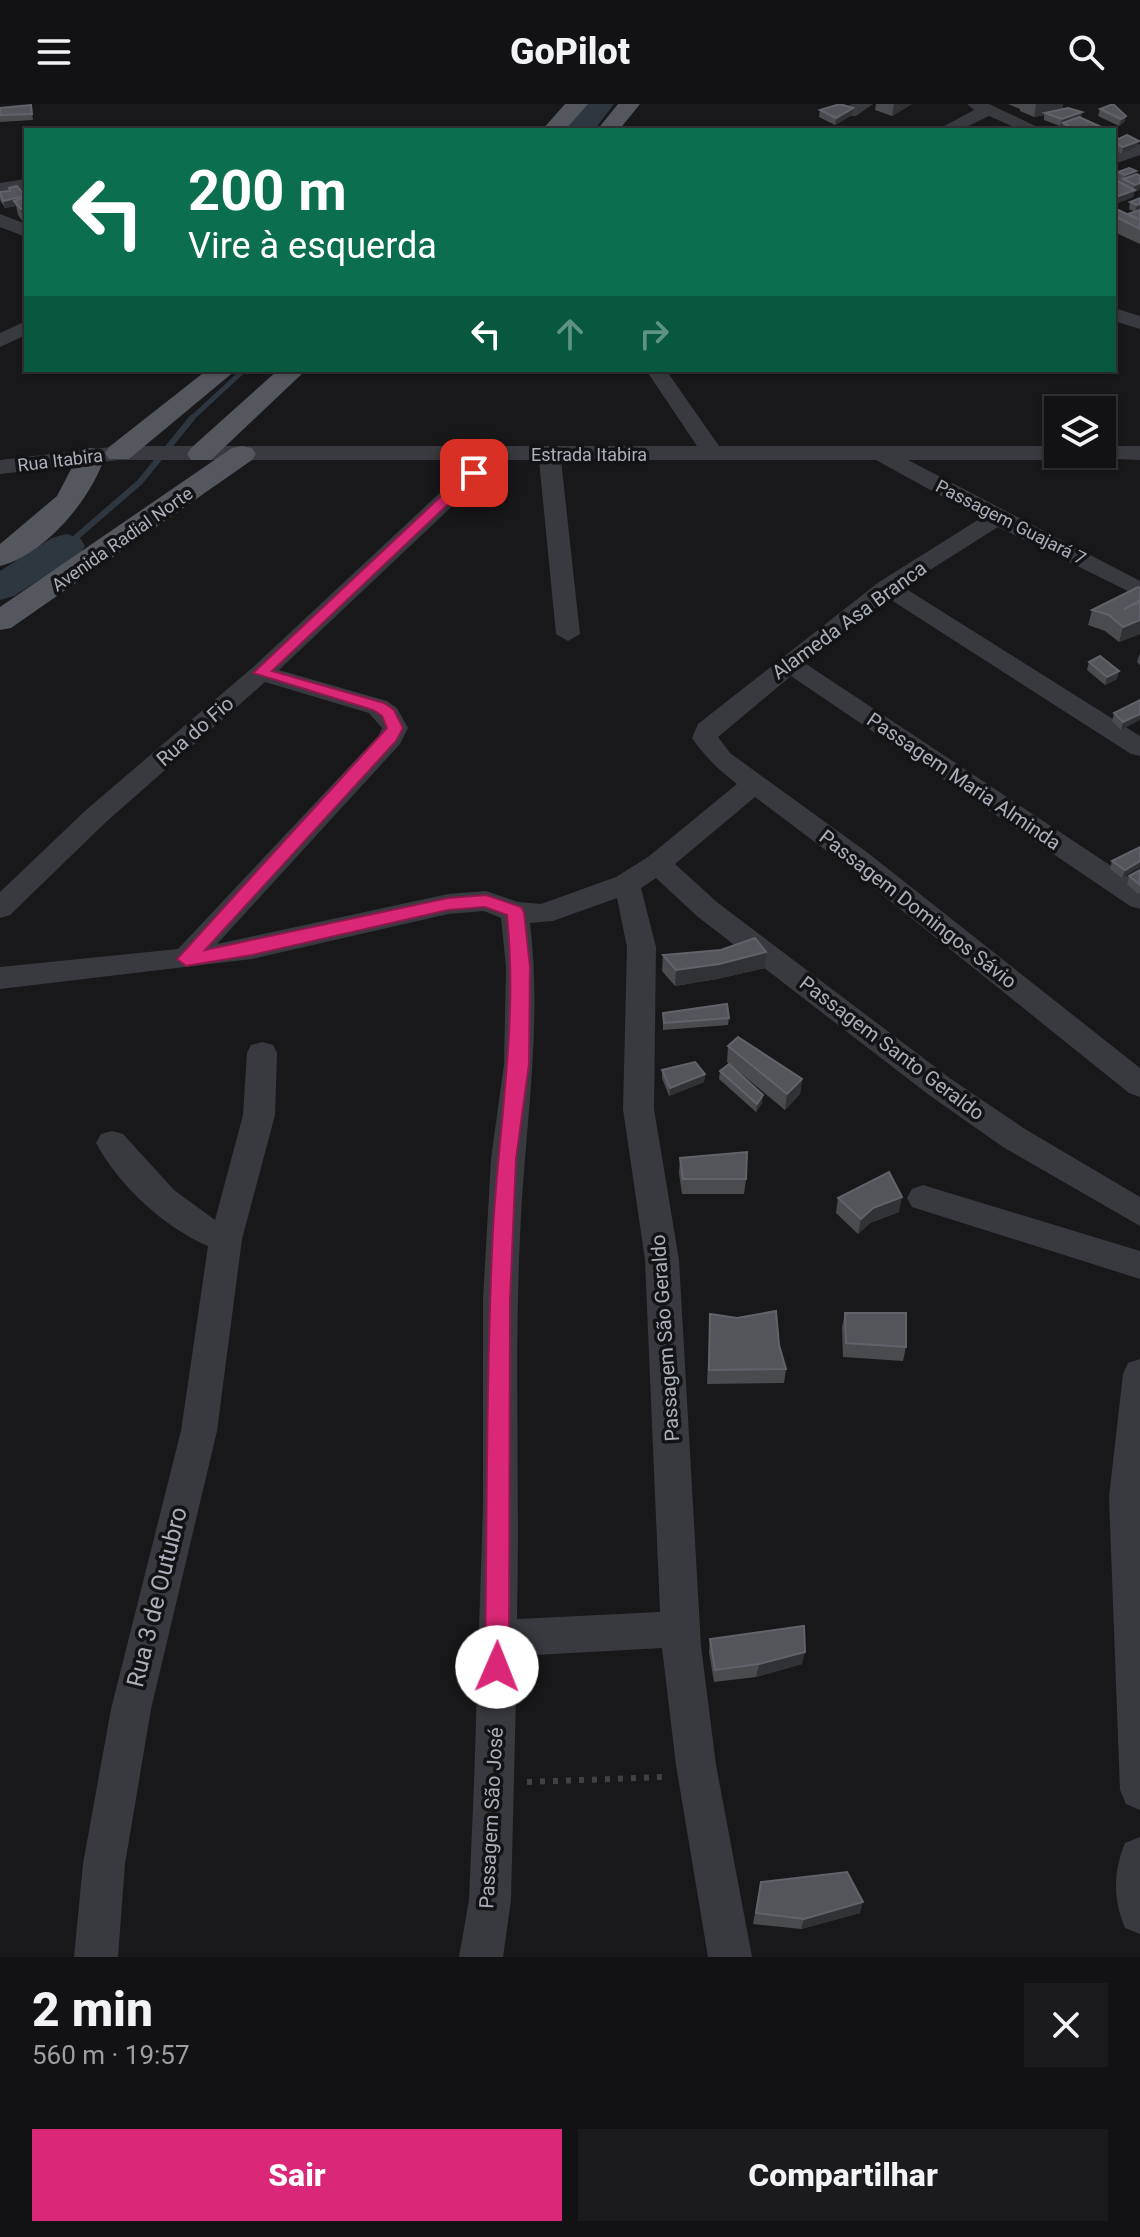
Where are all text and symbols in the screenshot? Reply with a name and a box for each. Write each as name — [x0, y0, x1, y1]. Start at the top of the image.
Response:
icon: menu — [32, 30, 76, 74]
icon: search — [1064, 30, 1108, 74]
text: GoPilot — [510, 31, 630, 73]
text: 200 m — [188, 158, 347, 224]
icon: left — [56, 160, 160, 264]
text: Vire à esquerda — [188, 225, 437, 267]
icon: left — [464, 312, 508, 356]
icon: ahead — [548, 312, 592, 356]
icon: right — [632, 312, 676, 356]
map controls — [1044, 396, 1116, 468]
button: layers — [1044, 396, 1116, 468]
pin — [440, 439, 508, 507]
street label: Rua Itabira — [16, 444, 104, 476]
street label: Estrada Itabira — [531, 444, 647, 465]
icon: arrive — [452, 451, 496, 495]
street label: Passagem Guajará 7 — [932, 475, 1090, 569]
street label: Avenida Radial Norte — [47, 482, 197, 596]
street label: Alameda Asa Branca — [767, 556, 931, 684]
street label: Rua do Fio — [152, 691, 238, 771]
street label: Passagem Maria Alminda — [863, 707, 1065, 855]
street label: Passagem Domingos Sávio — [815, 825, 1021, 993]
street label: Passagem Santo Geraldo — [795, 971, 989, 1125]
street label: Passagem São Geraldo — [646, 1234, 684, 1442]
street label: Rua 3 de Outubro — [121, 1504, 193, 1690]
position arrow — [455, 1625, 539, 1709]
street label: Passagem São José — [474, 1727, 508, 1909]
text: 2 min — [32, 1981, 153, 2038]
button: close — [1024, 1983, 1108, 2067]
text: 560 m · 19:57 — [32, 2040, 190, 2070]
button: Sair — [32, 2129, 562, 2221]
button: Compartilhar — [578, 2129, 1108, 2221]

